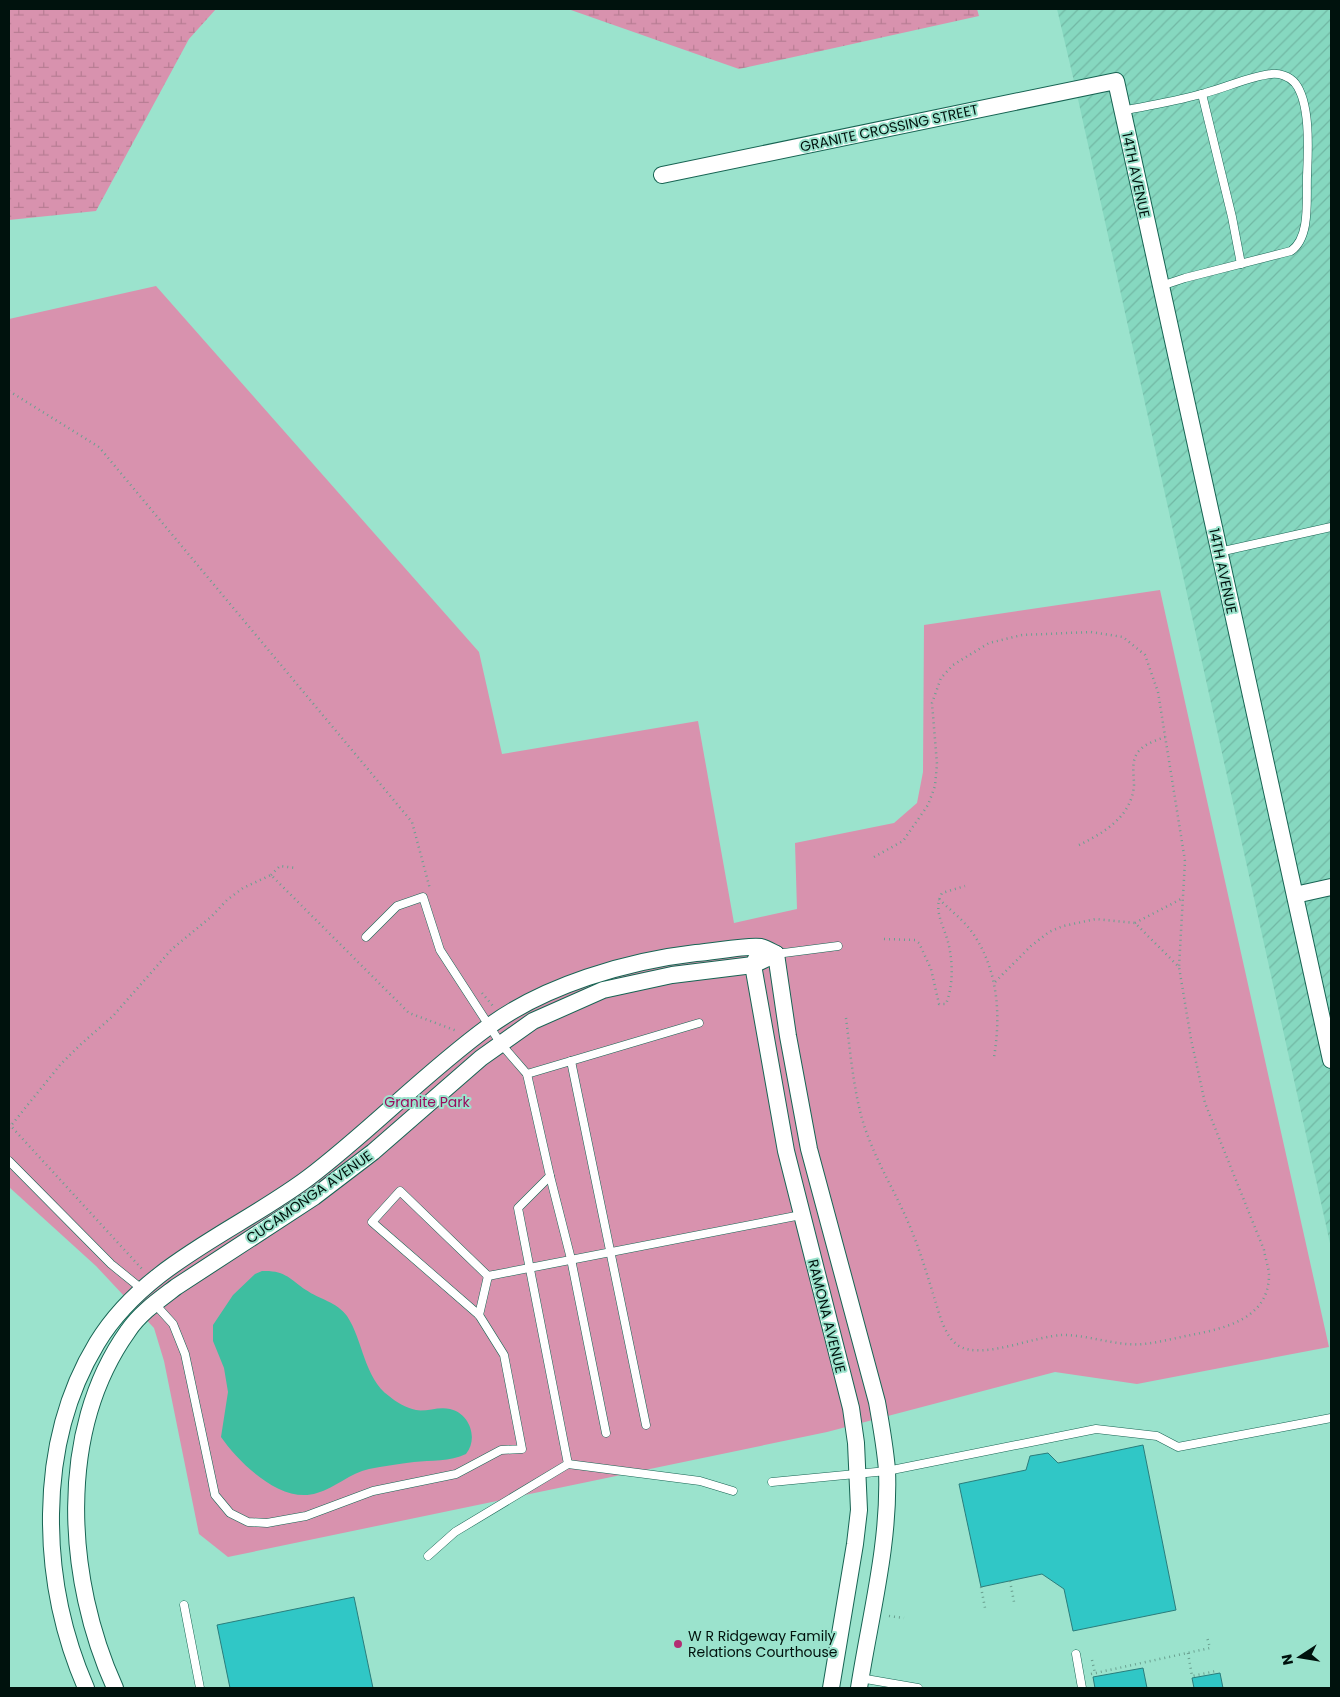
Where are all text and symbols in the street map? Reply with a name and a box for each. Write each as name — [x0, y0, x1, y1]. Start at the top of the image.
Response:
street label: GRANITE CROSSING STREET — [798, 99, 980, 157]
street label: 14TH AVENUE — [1117, 130, 1155, 220]
street label: 14TH AVENUE — [1204, 526, 1242, 616]
park label: Granite Park — [384, 1092, 471, 1112]
street label: CUCAMONGA AVENUE — [242, 1146, 376, 1248]
street label: RAMONA AVENUE — [803, 1257, 851, 1375]
place label: W R Ridgeway Family Relations Courthouse — [688, 1626, 838, 1662]
north arrow — [1275, 1632, 1325, 1682]
marker: W R Ridgeway Family Relations Courthouse — [672, 1638, 684, 1650]
text: N — [1276, 1652, 1298, 1667]

